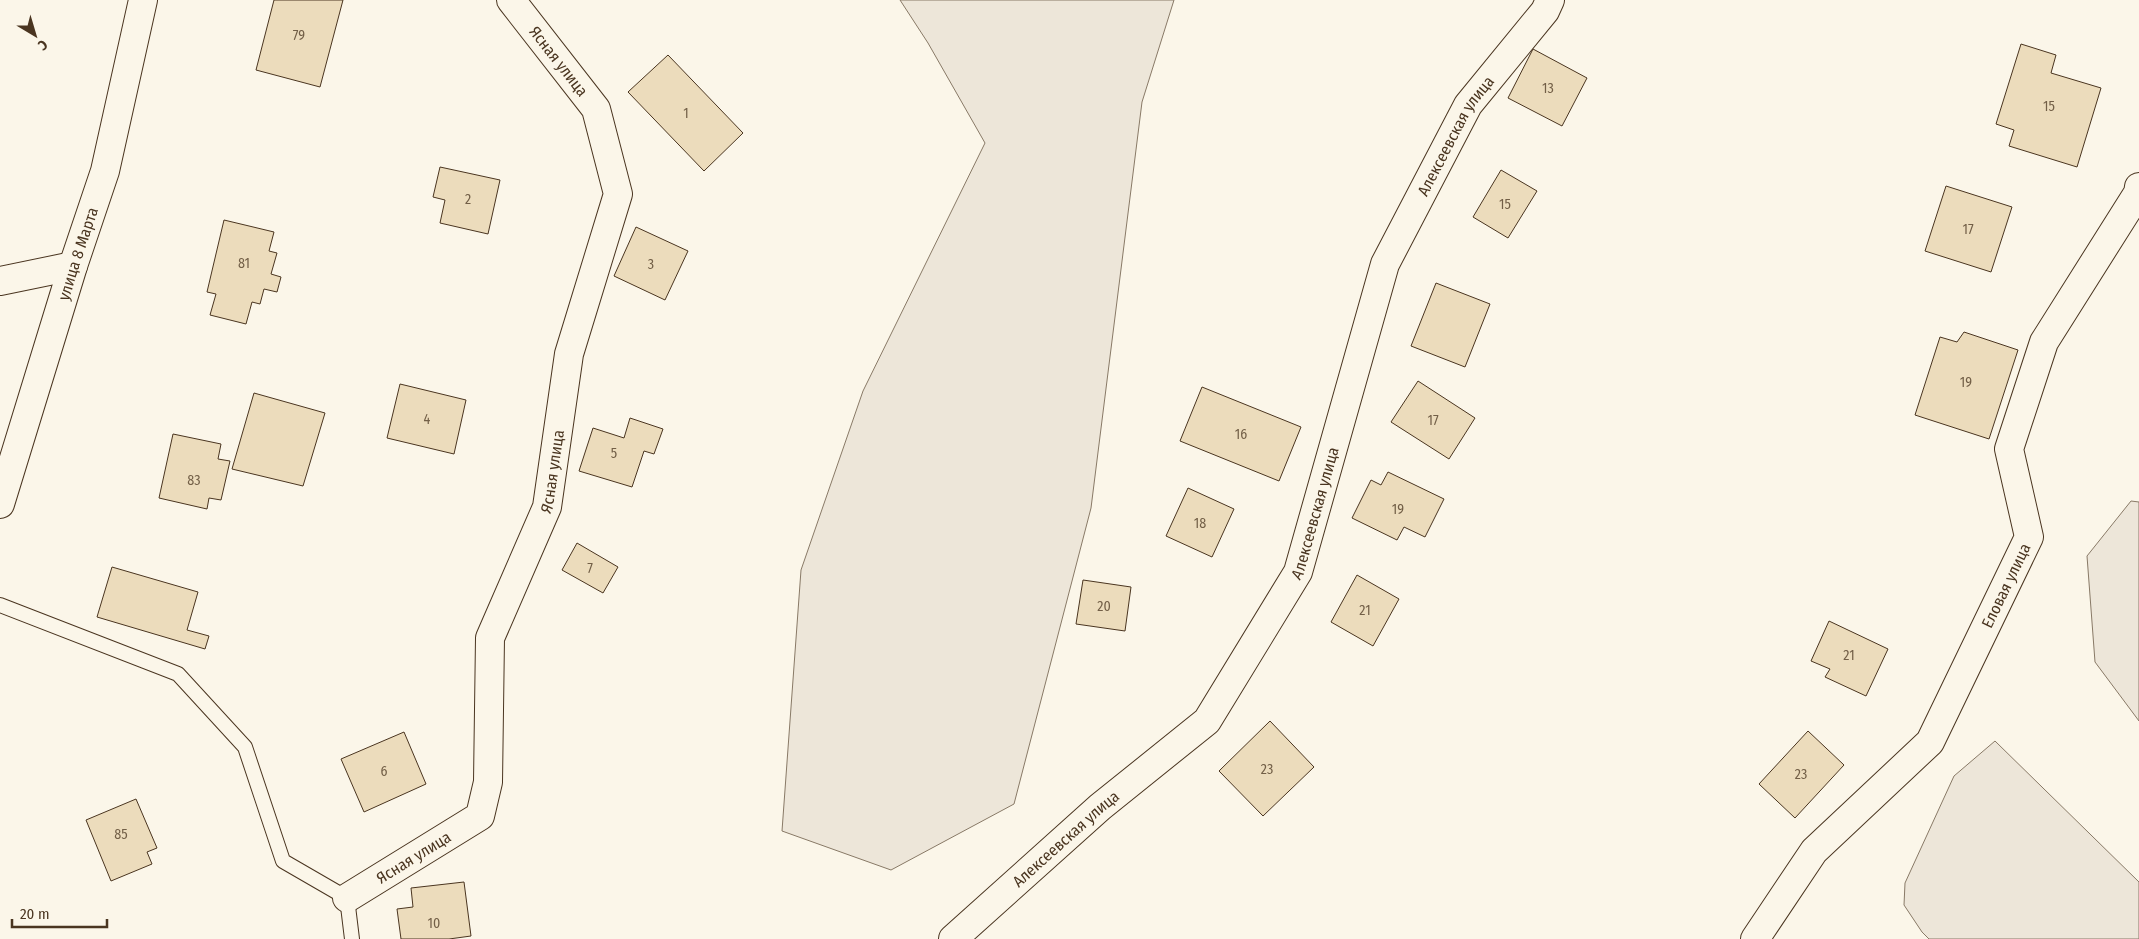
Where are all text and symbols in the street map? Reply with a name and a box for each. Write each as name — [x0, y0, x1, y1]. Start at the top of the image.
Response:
north arrow — [10, 10, 60, 60]
street label: Ясная улица — [525, 22, 592, 100]
house number: 79 — [293, 27, 305, 44]
text: С — [34, 36, 51, 54]
street label: Алексеевская улица — [1413, 72, 1498, 199]
house number: 13 — [1542, 80, 1554, 97]
house number: 15 — [2043, 98, 2055, 115]
house number: 1 — [683, 105, 689, 122]
house number: 2 — [465, 191, 471, 208]
house number: 15 — [1499, 196, 1511, 213]
street label: улица 8 Марта — [54, 205, 102, 303]
house number: 17 — [1962, 221, 1974, 238]
house number: 81 — [238, 255, 250, 272]
house number: 3 — [648, 256, 654, 273]
house number: 19 — [1960, 374, 1972, 391]
house number: 4 — [424, 411, 431, 428]
house number: 17 — [1427, 412, 1439, 429]
house number: 16 — [1235, 426, 1247, 443]
street label: Ясная улица — [536, 428, 568, 516]
house number: 5 — [611, 445, 617, 462]
street label: Алексеевская улица — [1287, 445, 1343, 583]
house number: 83 — [187, 472, 201, 489]
house number: 19 — [1392, 501, 1404, 518]
house number: 18 — [1194, 515, 1206, 532]
street label: Еловая улица — [1978, 540, 2035, 631]
house number: 7 — [587, 560, 593, 577]
house number: 20 — [1097, 598, 1111, 615]
house number: 21 — [1359, 602, 1371, 619]
house number: 21 — [1843, 647, 1855, 664]
house number: 23 — [1261, 761, 1273, 778]
house number: 6 — [381, 763, 388, 780]
house number: 23 — [1795, 766, 1807, 783]
street label: Алексеевская улица — [1009, 786, 1123, 891]
house number: 85 — [114, 826, 128, 843]
street label: Ясная улица — [373, 827, 454, 888]
scale bar — [12, 896, 108, 928]
text: 20 m — [20, 905, 50, 923]
house number: 10 — [428, 915, 440, 932]

